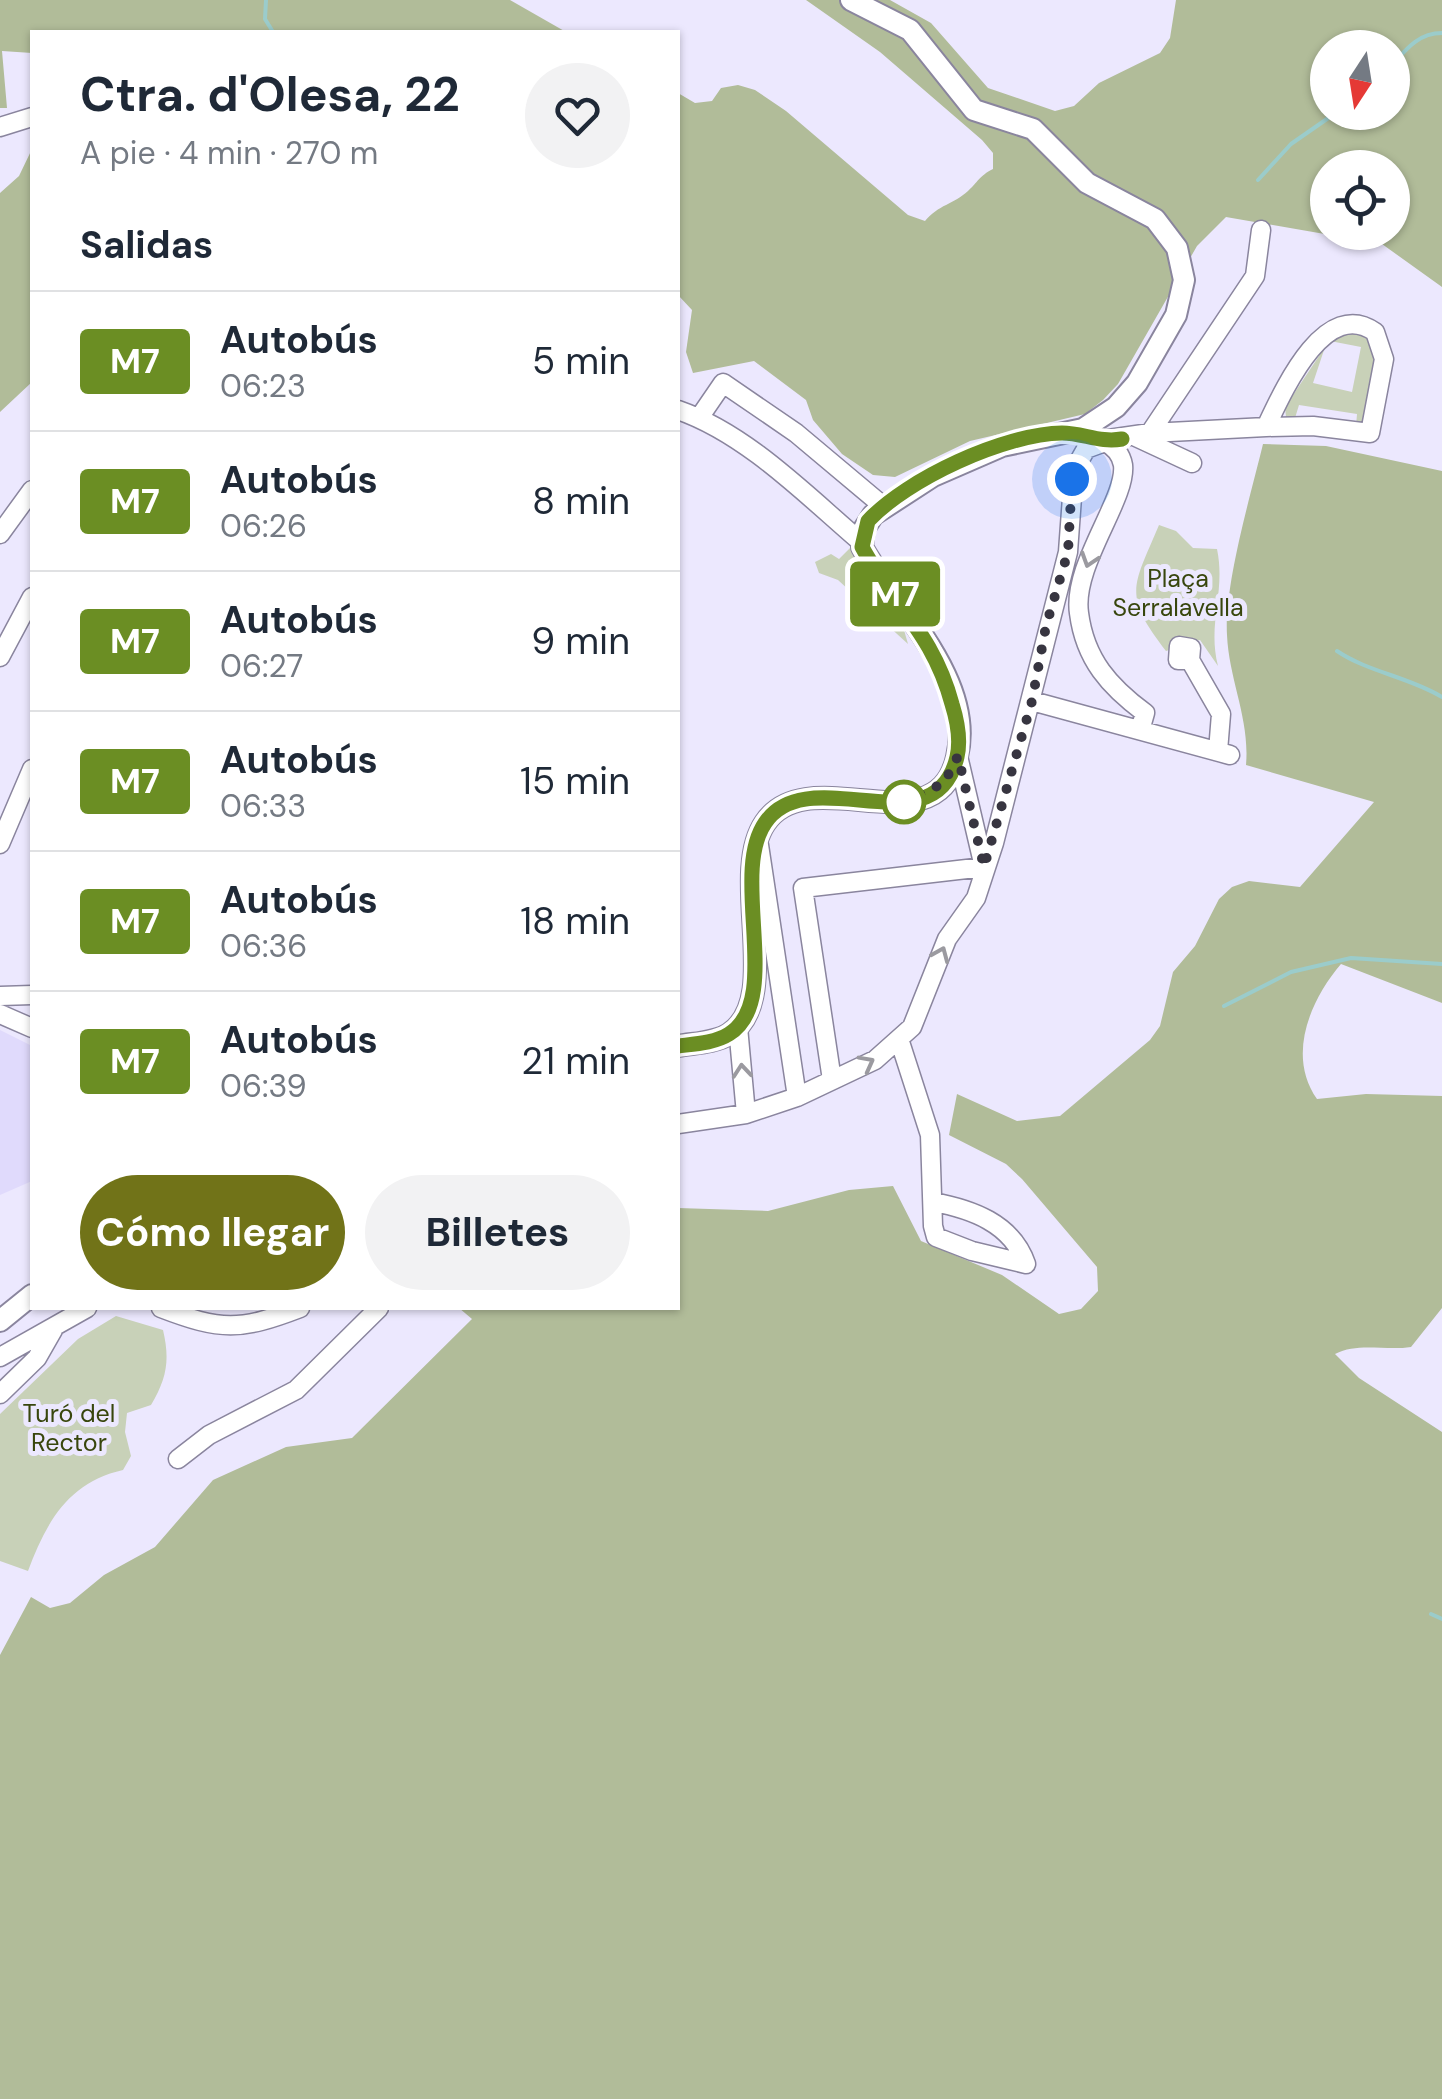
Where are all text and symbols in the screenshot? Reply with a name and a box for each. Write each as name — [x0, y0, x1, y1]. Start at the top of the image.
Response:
north arrow — [1310, 30, 1410, 130]
map controls — [1310, 30, 1410, 250]
text: Ctra. d'Olesa, 22 — [80, 63, 460, 126]
button: heart — [525, 63, 630, 168]
text: A pie · 4 min · 270 m — [80, 132, 378, 174]
button: locate — [1310, 150, 1410, 250]
text: Salidas — [80, 220, 213, 270]
text: Autobús — [220, 315, 378, 365]
text: 5 min — [532, 336, 630, 386]
text: M7 — [110, 338, 160, 384]
text: 06:23 — [220, 365, 306, 407]
your location — [1047, 454, 1097, 504]
text: Autobús — [220, 455, 378, 505]
text: 8 min — [532, 476, 630, 526]
text: M7 — [110, 478, 160, 524]
text: 06:26 — [220, 505, 307, 547]
one-way arrow — [1080, 551, 1100, 568]
line badge: M7 — [850, 562, 940, 626]
park label: Plaça Serralavella — [1112, 562, 1244, 624]
text: M7 — [870, 571, 920, 617]
text: Autobús — [220, 595, 378, 645]
text: 9 min — [531, 616, 630, 666]
text: M7 — [110, 618, 160, 664]
text: 06:27 — [220, 645, 303, 687]
text: Autobús — [220, 735, 378, 785]
text: 15 min — [520, 756, 630, 806]
text: M7 — [110, 758, 160, 804]
unlabelled marker — [883, 781, 925, 823]
text: 06:33 — [220, 785, 306, 827]
text: Autobús — [220, 875, 378, 925]
text: 18 min — [520, 896, 630, 946]
text: M7 — [110, 898, 160, 944]
text: 06:36 — [220, 925, 307, 967]
one-way arrow — [930, 946, 950, 964]
text: Autobús — [220, 1015, 378, 1065]
text: 21 min — [521, 1036, 630, 1086]
text: M7 — [110, 1038, 160, 1084]
one-way arrow — [856, 1056, 875, 1075]
one-way arrow — [731, 1063, 753, 1079]
text: 06:39 — [220, 1065, 307, 1107]
button: Cómo llegar — [80, 1175, 345, 1290]
button: Billetes — [365, 1175, 630, 1290]
park label: Turó del Rector — [23, 1397, 115, 1459]

